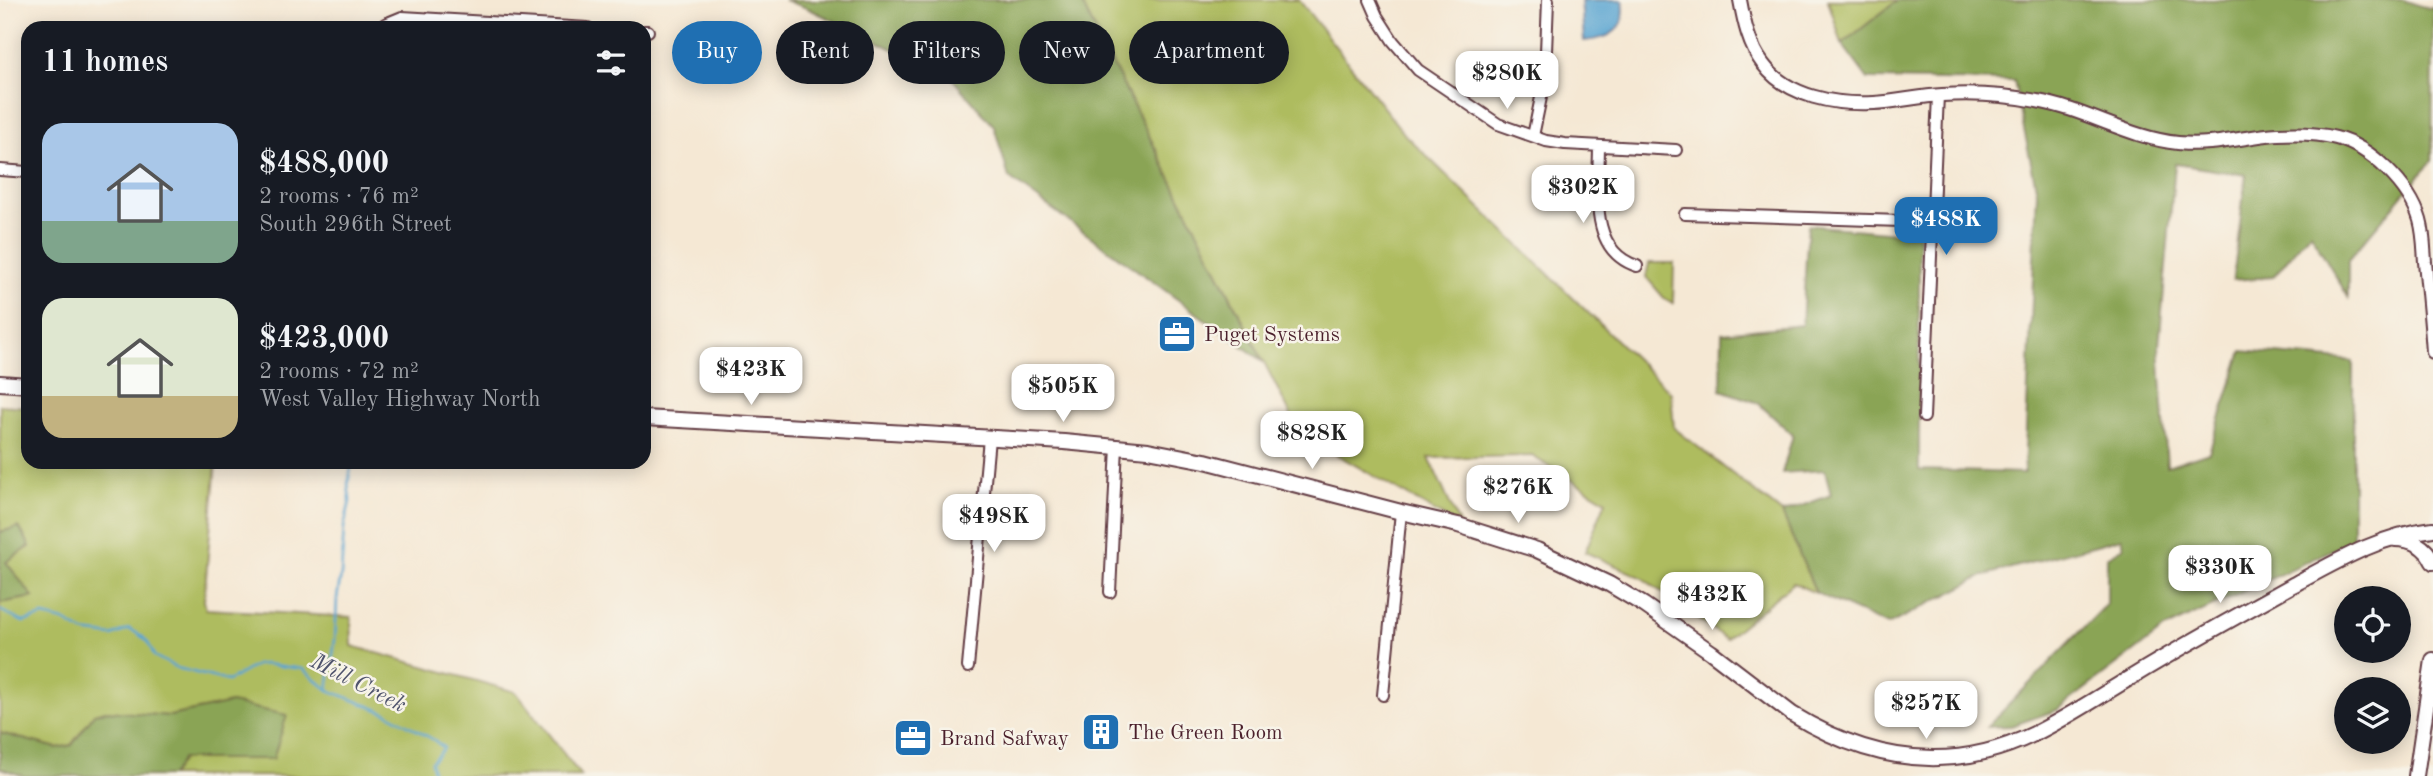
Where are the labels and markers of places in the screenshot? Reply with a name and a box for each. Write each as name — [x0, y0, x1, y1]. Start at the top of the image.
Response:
pin: $280K — [1458, 52, 1556, 111]
pin: $302K — [1534, 166, 1632, 225]
pin: $488K — [1897, 198, 1995, 257]
office icon: Puget Systems — [1156, 313, 1198, 355]
place label: Puget Systems — [1204, 325, 1340, 346]
pin: $423K — [702, 348, 800, 407]
pin: $505K — [1014, 364, 1112, 424]
pin: $828K — [1263, 412, 1361, 471]
pin: $276K — [1469, 466, 1567, 525]
pin: $498K — [945, 494, 1043, 554]
pin: $330K — [2171, 546, 2269, 605]
pin: $432K — [1663, 572, 1761, 632]
pin: $257K — [1877, 682, 1975, 741]
building icon: The Green Room — [1080, 711, 1122, 753]
office icon: Brand Safway — [892, 717, 934, 759]
place label: The Green Room — [1128, 723, 1283, 744]
place label: Brand Safway — [940, 729, 1069, 750]

